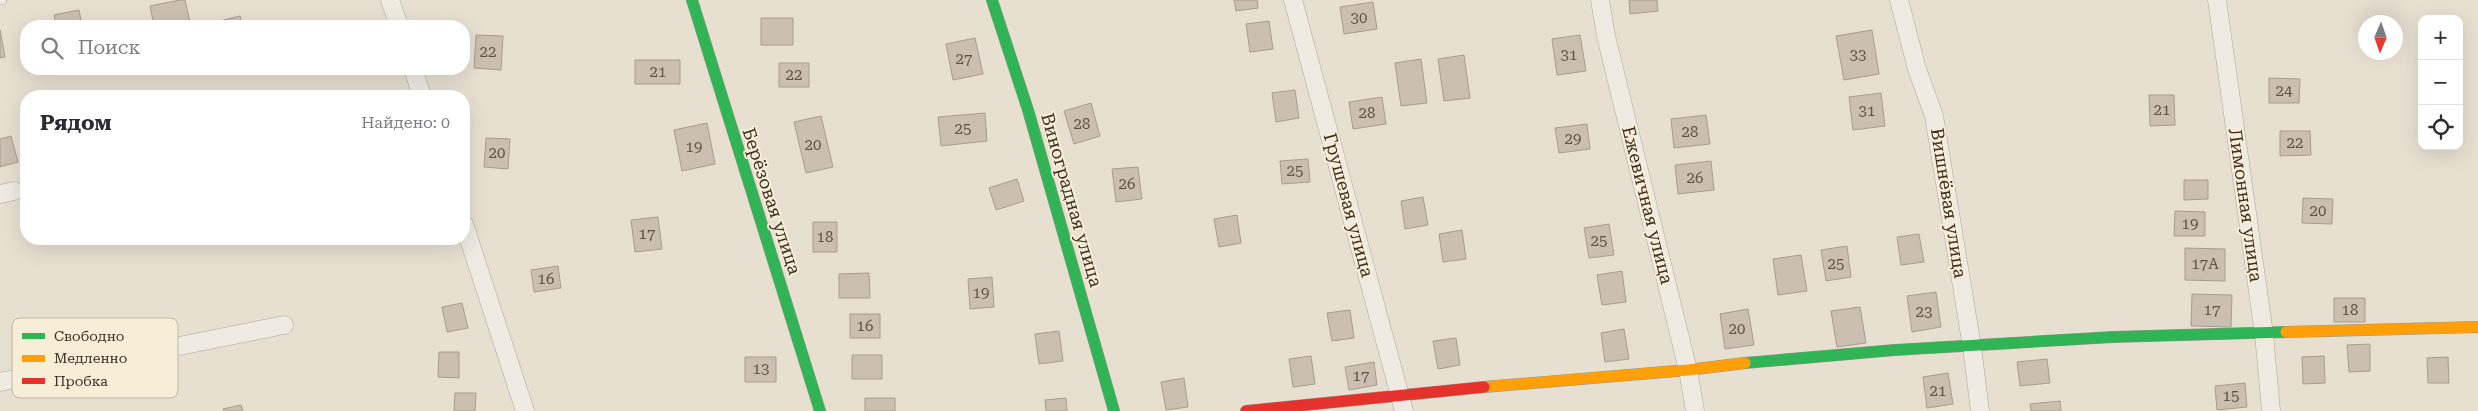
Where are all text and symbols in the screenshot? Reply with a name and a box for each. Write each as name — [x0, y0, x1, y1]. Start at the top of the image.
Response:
house number: 30 — [1351, 9, 1367, 27]
north arrow — [2358, 15, 2403, 60]
map controls — [2418, 15, 2463, 150]
button: + — [2418, 15, 2463, 60]
search box — [20, 20, 470, 75]
icon: search — [38, 34, 66, 62]
text: Поиск — [78, 36, 141, 59]
house number: 22 — [480, 43, 496, 61]
house number: 31 — [1561, 46, 1577, 64]
house number: 33 — [1850, 46, 1866, 64]
house number: 27 — [956, 50, 972, 68]
button: − — [2418, 60, 2463, 105]
house number: 21 — [650, 63, 666, 81]
house number: 22 — [786, 66, 802, 84]
house number: 24 — [2276, 82, 2293, 100]
house number: 21 — [2154, 101, 2170, 119]
house number: 31 — [1859, 102, 1875, 120]
house number: 28 — [1359, 104, 1375, 122]
button: locate — [2418, 105, 2463, 150]
text: Рядом — [40, 111, 112, 135]
street label: Виноградная улица — [1037, 111, 1107, 290]
text: Найдено: 0 — [361, 113, 450, 132]
house number: 28 — [1074, 115, 1090, 133]
house number: 25 — [955, 120, 971, 138]
house number: 28 — [1682, 123, 1698, 141]
street label: Ежевичная улица — [1618, 124, 1678, 286]
street label: Берёзовая улица — [738, 125, 806, 277]
street label: Вишнёвая улица — [1927, 126, 1971, 280]
street label: Лимонная улица — [2225, 127, 2267, 283]
house number: 29 — [1565, 130, 1581, 148]
street label: Грушевая улица — [1320, 131, 1378, 280]
house number: 22 — [2287, 134, 2303, 152]
house number: 20 — [805, 136, 821, 154]
house number: 19 — [686, 138, 702, 156]
house number: 20 — [489, 144, 505, 162]
house number: 25 — [1287, 162, 1303, 180]
house number: 26 — [1687, 169, 1703, 187]
house number: 26 — [1119, 175, 1135, 193]
house number: 20 — [2310, 202, 2326, 220]
house number: 19 — [2182, 215, 2198, 233]
house number: 17 — [639, 225, 655, 243]
house number: 18 — [817, 228, 833, 246]
house number: 25 — [1591, 232, 1607, 250]
house number: 25 — [1828, 255, 1844, 273]
house number: 17А — [2191, 255, 2219, 273]
house number: 16 — [538, 270, 554, 288]
house number: 19 — [973, 284, 989, 302]
house number: 17 — [2204, 301, 2220, 319]
house number: 18 — [2342, 301, 2358, 319]
house number: 23 — [1916, 303, 1932, 321]
house number: 16 — [857, 317, 873, 335]
legend — [12, 318, 178, 398]
house number: 20 — [1729, 320, 1745, 338]
text: Свободно — [54, 328, 124, 344]
text: Медленно — [54, 350, 127, 366]
house number: 13 — [753, 360, 769, 378]
house number: 17 — [1353, 367, 1369, 385]
text: Пробка — [54, 373, 108, 389]
house number: 21 — [1930, 382, 1946, 400]
house number: 15 — [2223, 387, 2239, 405]

